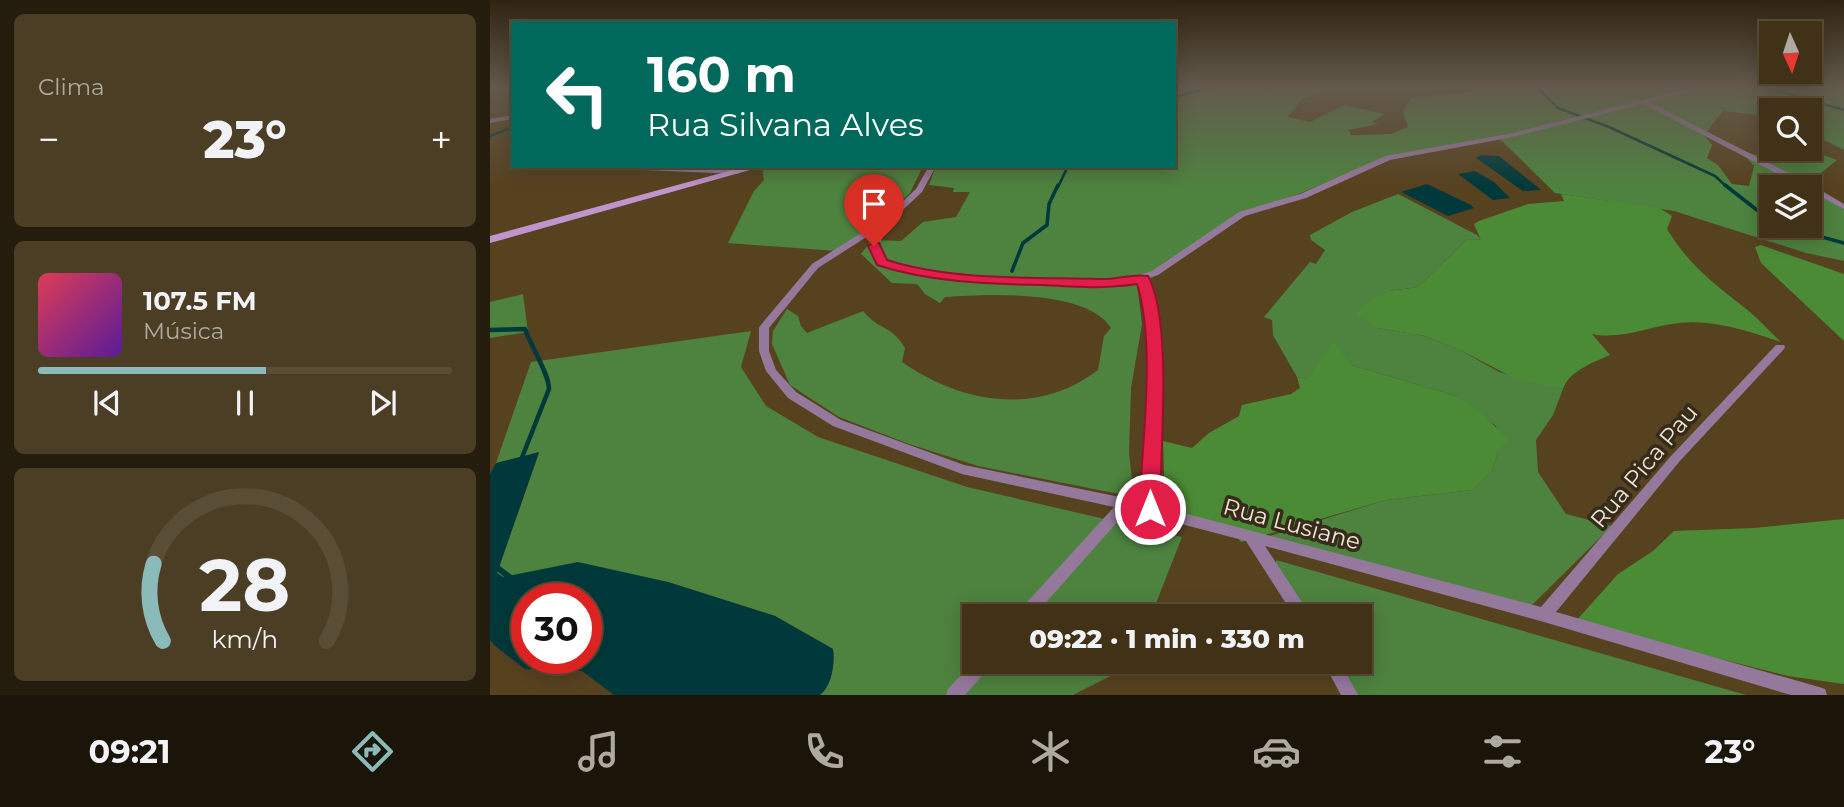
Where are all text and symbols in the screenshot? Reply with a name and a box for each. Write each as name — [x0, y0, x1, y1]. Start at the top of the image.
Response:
north arrow — [1759, 21, 1822, 84]
map controls — [1759, 21, 1822, 238]
text: 160 m — [647, 45, 796, 104]
icon: left — [532, 49, 623, 140]
text: Clima — [38, 73, 105, 101]
button: search — [1759, 98, 1822, 161]
text: Rua Silvana Alves — [647, 105, 924, 144]
text: 23° — [203, 108, 287, 171]
text: − — [38, 116, 60, 163]
text: + — [430, 116, 452, 163]
pin — [844, 174, 904, 246]
button: layers — [1759, 175, 1822, 238]
icon: arrive — [855, 185, 893, 223]
text: 107.5 FM — [143, 285, 257, 317]
text: Música — [143, 317, 224, 345]
icon: previous — [88, 384, 126, 422]
icon: pause — [226, 384, 264, 422]
icon: next — [364, 384, 402, 422]
street label: Rua Pica Pau — [1584, 399, 1704, 533]
position arrow — [1113, 472, 1187, 546]
street label: Rua Lusiane — [1220, 492, 1364, 556]
text: 28 — [200, 541, 291, 629]
speed limit sign: 30 — [511, 583, 602, 674]
text: km/h — [212, 623, 278, 653]
text: 09:22 · 1 min · 330 m — [1029, 623, 1305, 655]
icon: directions — [348, 727, 397, 776]
icon: music — [574, 727, 623, 776]
icon: phone — [800, 727, 849, 776]
icon: climate — [1026, 727, 1075, 776]
icon: car — [1252, 727, 1301, 776]
icon: filters — [1478, 727, 1527, 776]
text: 09:21 — [89, 732, 171, 771]
text: 23° — [1705, 732, 1755, 771]

